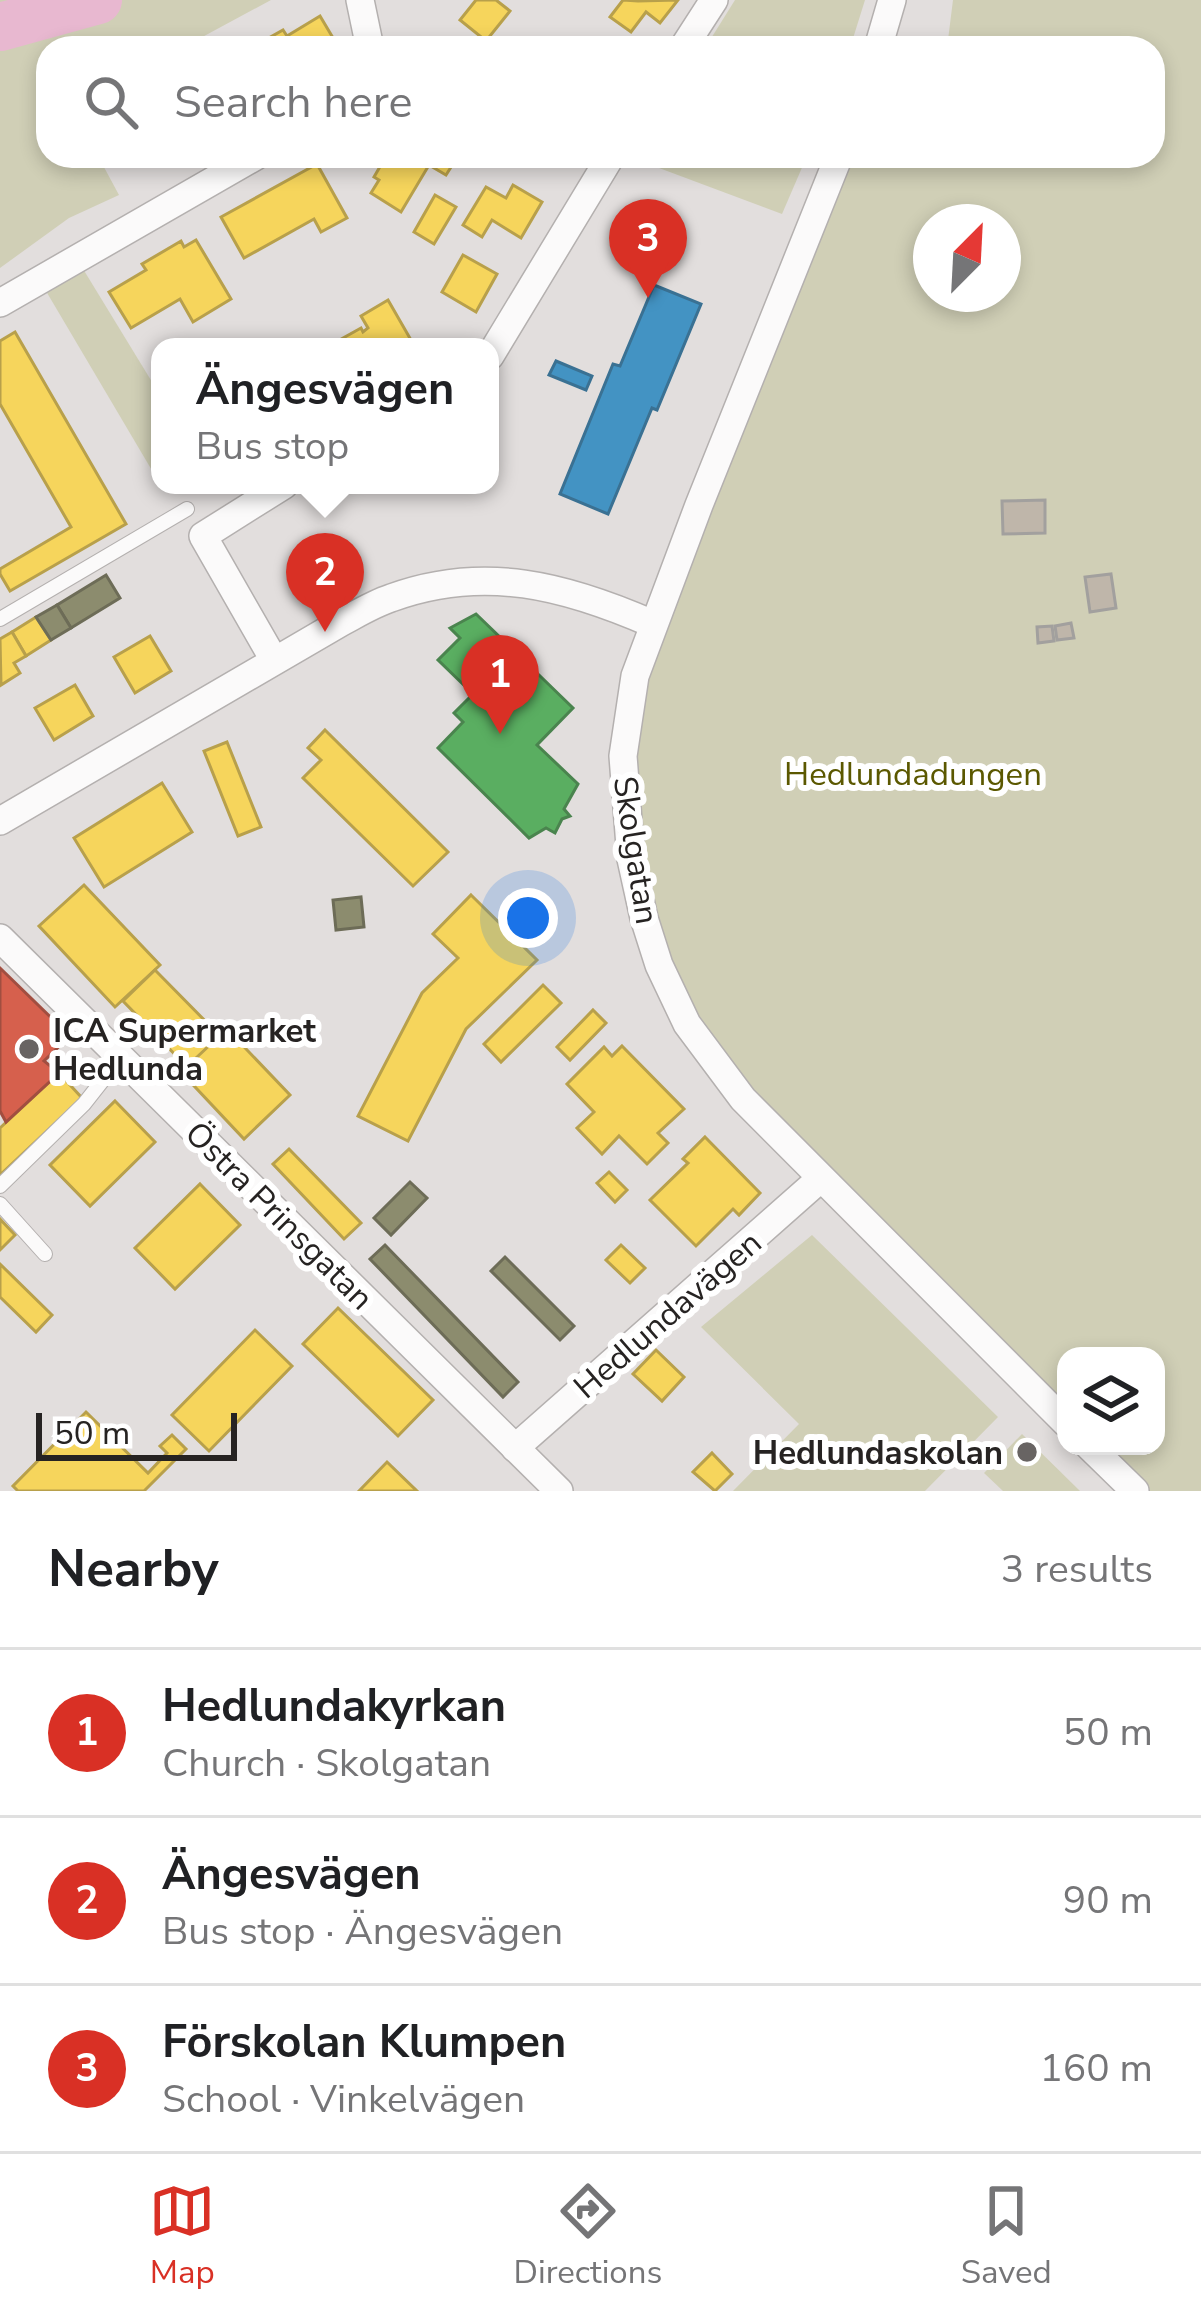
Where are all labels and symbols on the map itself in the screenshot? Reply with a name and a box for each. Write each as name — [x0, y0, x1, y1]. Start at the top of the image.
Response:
pin: 3 — [609, 199, 687, 298]
north arrow — [913, 204, 1021, 312]
pin: 2 — [286, 533, 364, 632]
pin: 1 — [461, 635, 539, 734]
park label: Hedlundadungen — [784, 752, 1042, 797]
street label: Skolgatan — [602, 773, 669, 927]
your location — [498, 888, 558, 948]
place label: ICA Supermarket Hedlunda — [53, 1009, 316, 1092]
marker: ICA Supermarket Hedlunda — [16, 1036, 42, 1062]
street label: Östra Prinsgatan — [175, 1112, 383, 1320]
street label: Hedlundavägen — [564, 1221, 772, 1409]
scale bar — [36, 1407, 237, 1460]
place label: Hedlundaskolan — [753, 1431, 1003, 1476]
marker: Hedlundaskolan — [1014, 1439, 1040, 1465]

